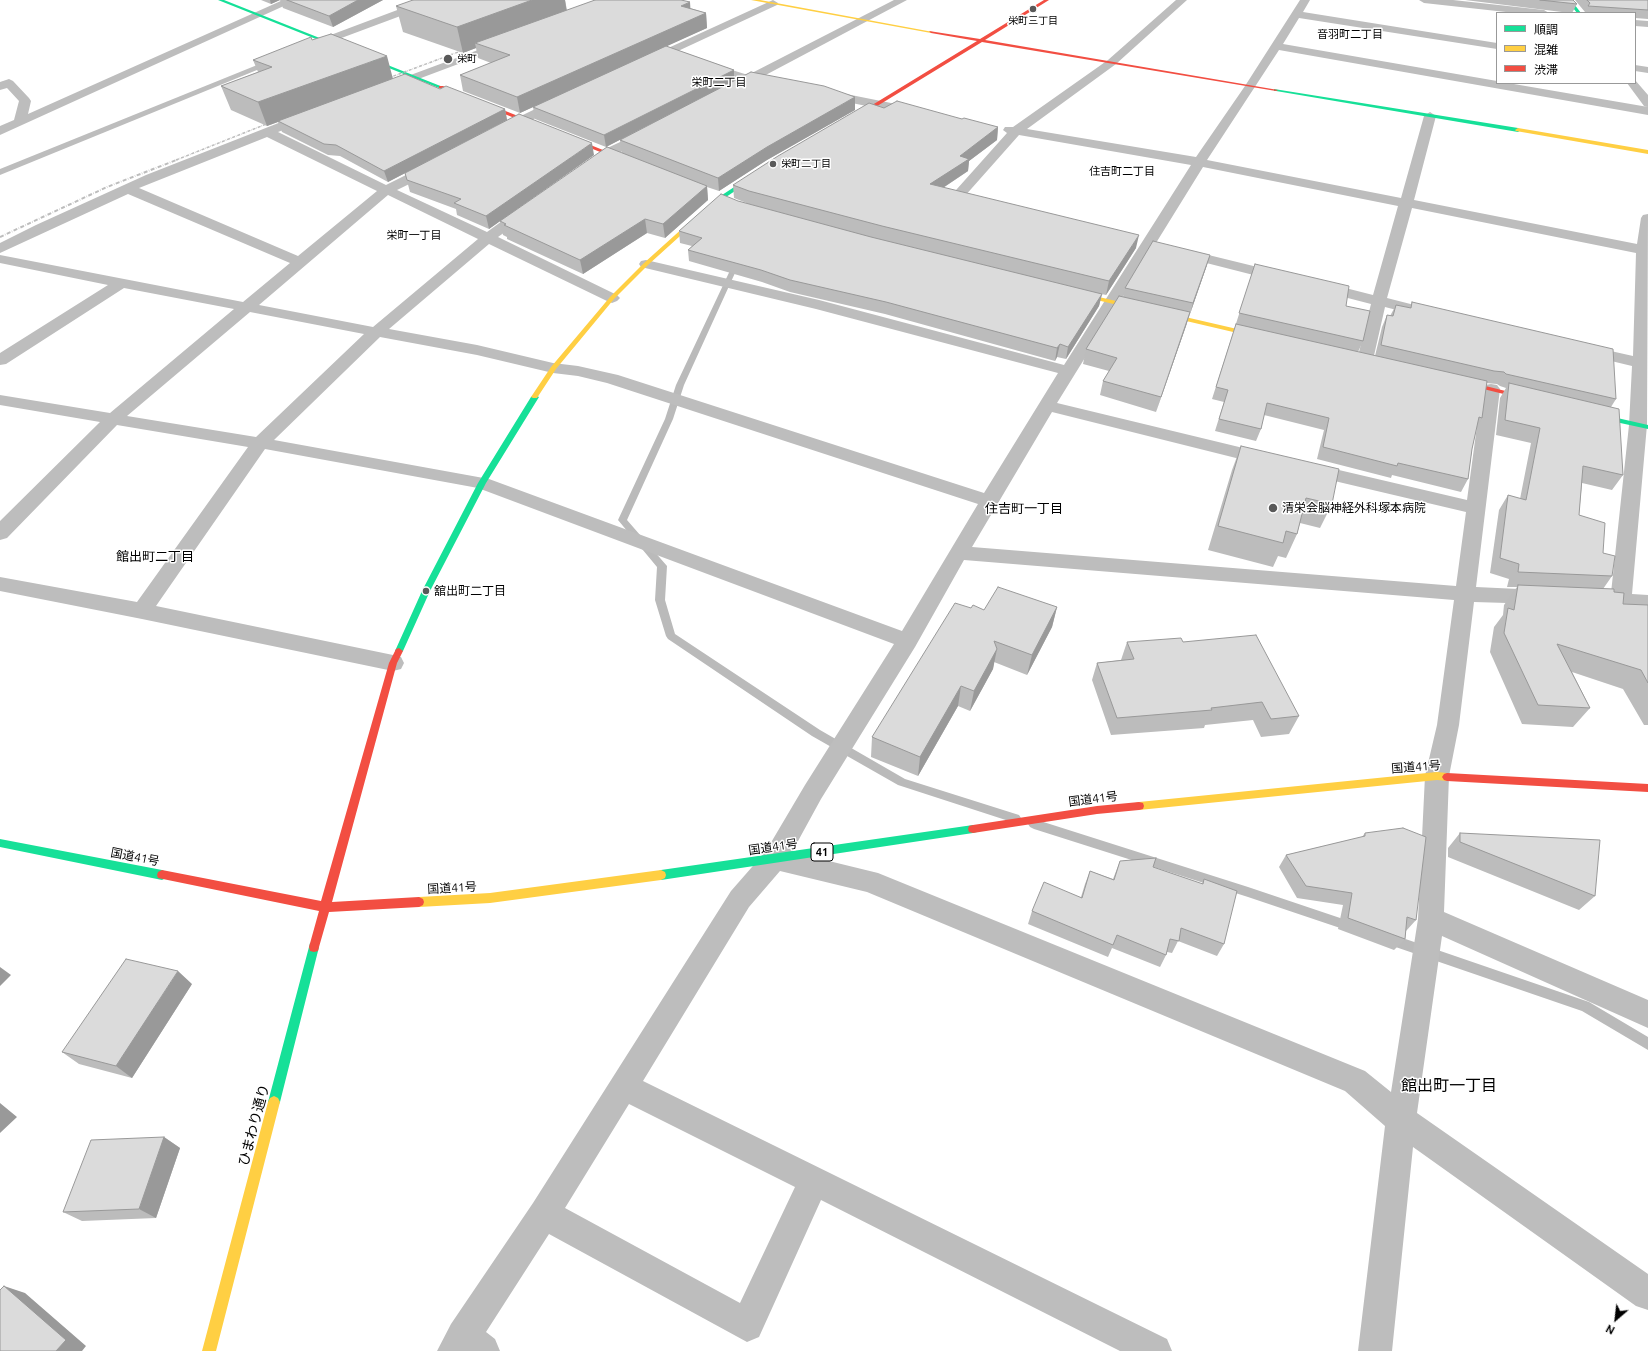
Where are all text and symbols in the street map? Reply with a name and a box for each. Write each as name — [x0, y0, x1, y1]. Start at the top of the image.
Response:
marker: 栄町三丁目 — [1028, 4, 1038, 14]
legend — [1496, 12, 1636, 84]
place label: 栄町三丁目 — [1008, 15, 1058, 27]
text: 順調 — [1534, 23, 1558, 36]
district label: 音羽町二丁目 — [1317, 27, 1383, 41]
text: 混雑 — [1534, 43, 1558, 56]
marker: 栄町 — [442, 53, 454, 65]
place label: 栄町 — [457, 53, 477, 65]
text: 渋滞 — [1534, 63, 1558, 76]
district label: 栄町二丁目 — [692, 75, 746, 89]
place label: 栄町二丁目 — [781, 158, 831, 170]
marker: 栄町二丁目 — [768, 159, 778, 169]
district label: 住吉町二丁目 — [1089, 164, 1155, 178]
district label: 栄町一丁目 — [387, 228, 441, 242]
district label: 住吉町一丁目 — [985, 501, 1063, 517]
place label: 清栄会脳神経外科塚本病院 — [1282, 501, 1426, 515]
marker: 清栄会脳神経外科塚本病院 — [1267, 502, 1279, 514]
district label: 館出町二丁目 — [116, 549, 194, 565]
place label: 舘出町二丁目 — [434, 584, 506, 598]
marker: 舘出町二丁目 — [421, 586, 431, 596]
street label: 国道41号 — [1391, 758, 1441, 776]
street label: 国道41号 — [1068, 789, 1118, 809]
street label: 国道41号 — [747, 836, 799, 858]
road number: 41 — [811, 843, 833, 861]
street label: 国道41号 — [109, 845, 161, 869]
street label: 国道41号 — [427, 880, 477, 896]
district label: 館出町一丁目 — [1401, 1076, 1497, 1096]
street label: ひまわり通り — [235, 1082, 273, 1168]
north arrow — [1596, 1299, 1636, 1339]
text: N — [1604, 1322, 1617, 1337]

